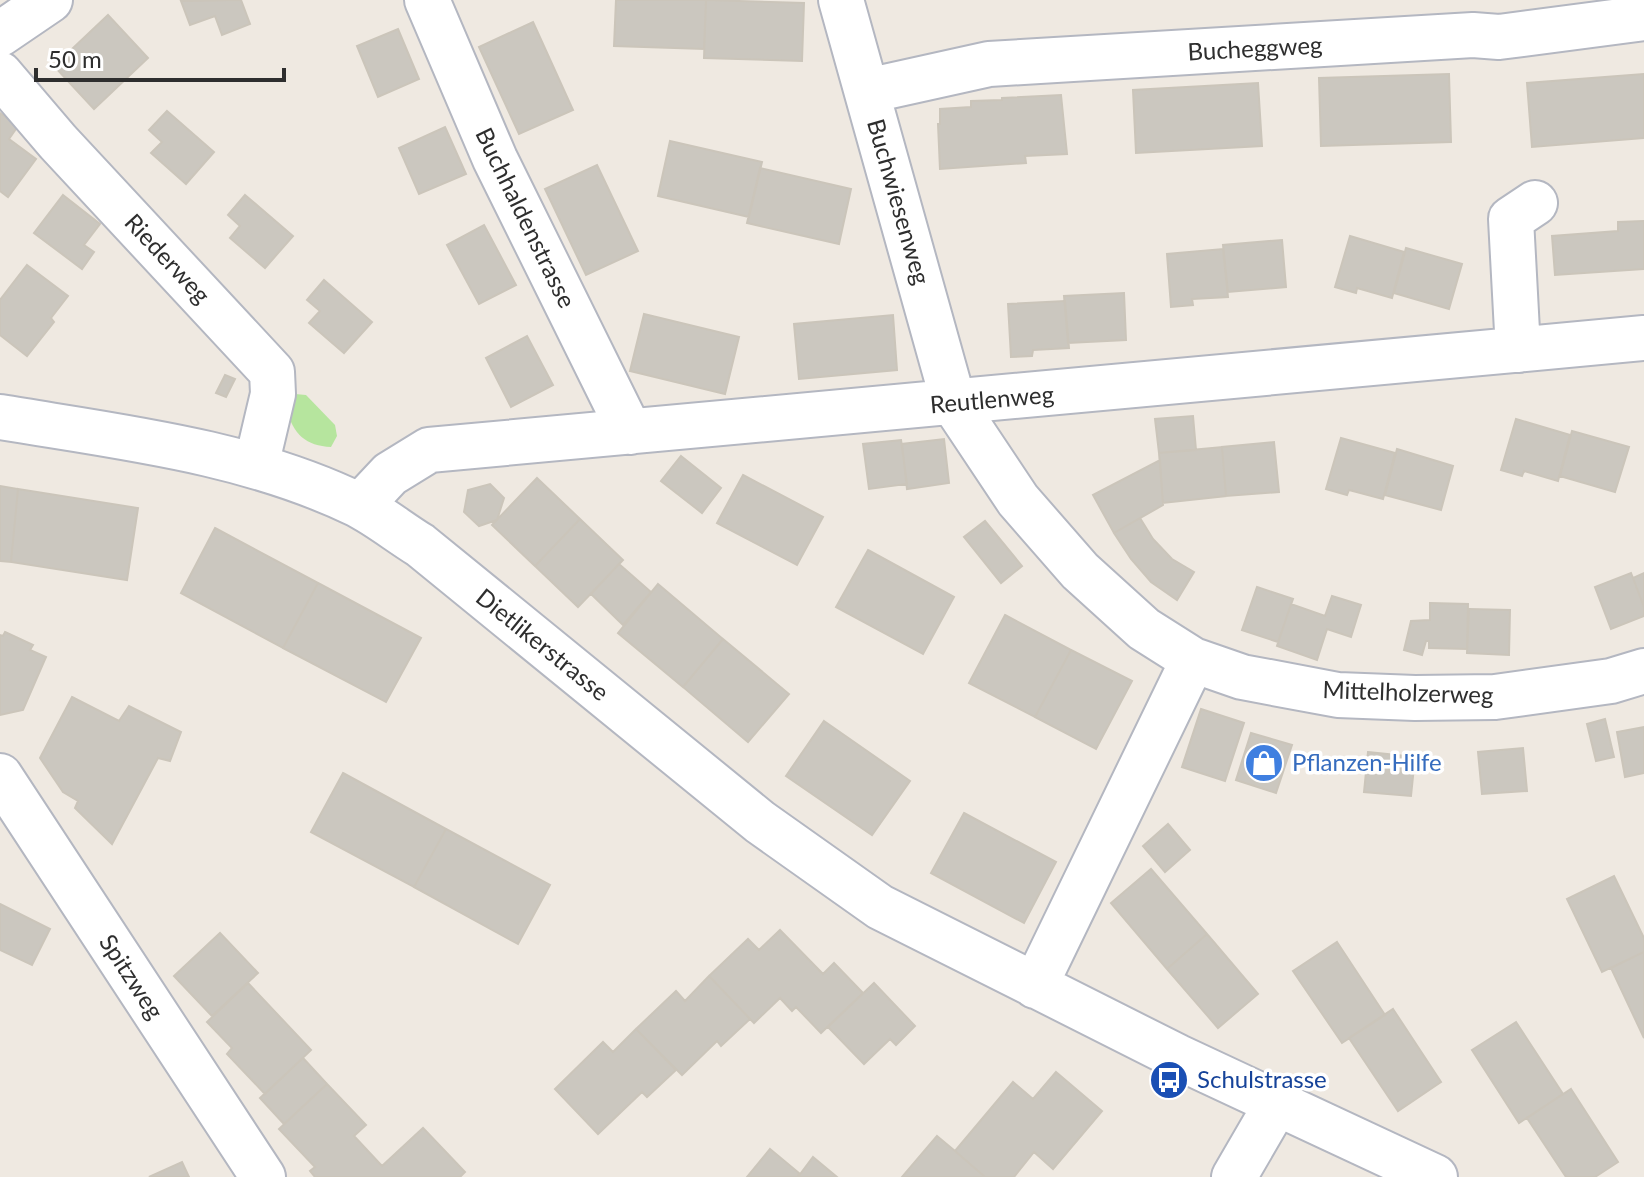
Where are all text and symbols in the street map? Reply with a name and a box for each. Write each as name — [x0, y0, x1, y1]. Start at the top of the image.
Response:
street label: Bucheggweg — [1187, 29, 1323, 66]
scale bar — [36, 32, 284, 82]
text: 50 m — [48, 44, 102, 73]
street label: Buchwiesenweg — [862, 115, 937, 288]
street label: Buchhaldenstrasse — [470, 122, 583, 312]
street label: Riederweg — [119, 207, 217, 309]
street label: Reutlenweg — [929, 379, 1055, 418]
street label: Dietlikerstrasse — [471, 582, 615, 706]
street label: Mittelholzerweg — [1322, 674, 1494, 709]
shop icon: Pflanzen-Hilfe — [1243, 742, 1285, 784]
place label: Pflanzen-Hilfe — [1292, 747, 1442, 776]
street label: Spitzweg — [94, 928, 170, 1024]
bus stop icon: Schulstrasse — [1148, 1059, 1190, 1101]
place label: Schulstrasse — [1197, 1064, 1327, 1093]

